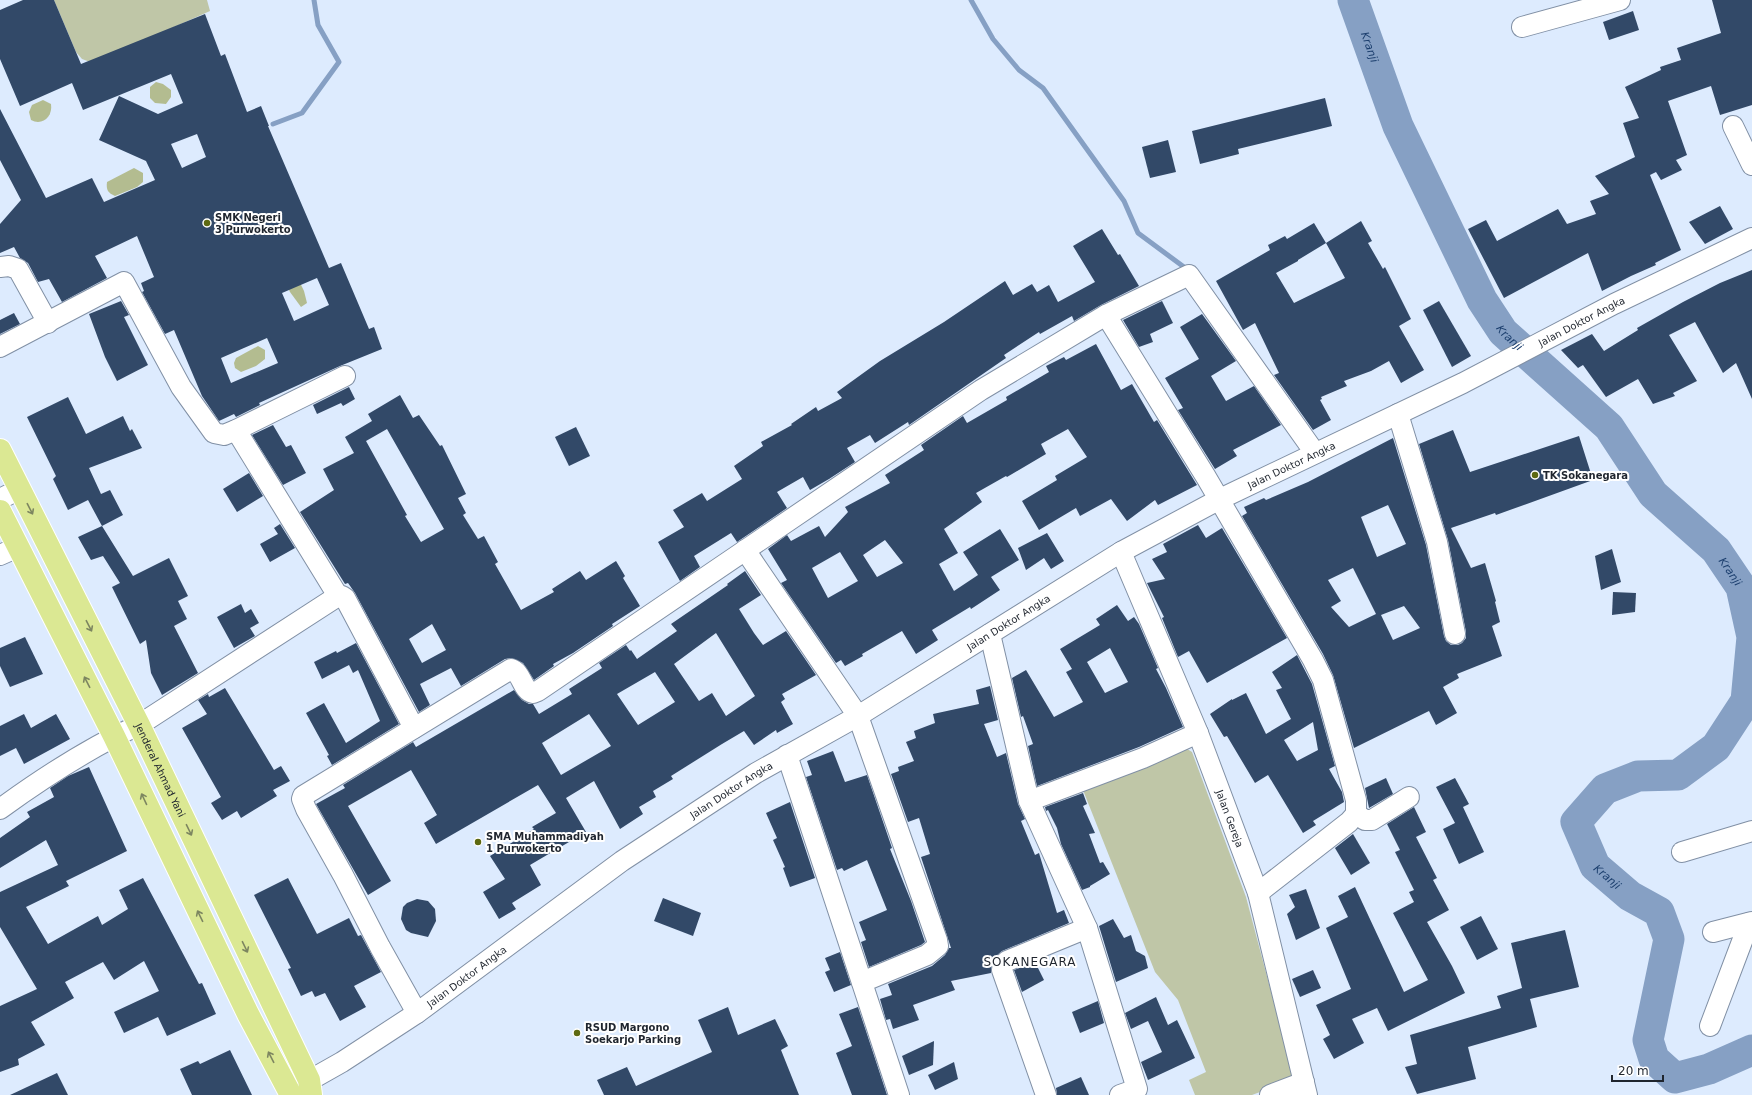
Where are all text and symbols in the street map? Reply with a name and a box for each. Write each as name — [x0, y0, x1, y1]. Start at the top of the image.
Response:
water label: Kranji — [1358, 30, 1381, 64]
place label: SMK Negeri 3 Purwokerto — [215, 212, 291, 235]
marker: SMK Negeri 3 Purwokerto — [202, 218, 212, 228]
street label: Jalan Doktor Angka — [1536, 295, 1627, 349]
water label: Kranji — [1493, 323, 1525, 354]
street label: Jalan Doktor Angka — [1245, 440, 1337, 491]
marker: TK Sokanegara — [1530, 470, 1540, 480]
place label: TK Sokanegara — [1543, 470, 1628, 481]
one-way arrow — [27, 503, 34, 515]
water label: Kranji — [1716, 555, 1744, 588]
street label: Jalan Doktor Angka — [964, 593, 1052, 653]
one-way arrow — [85, 619, 93, 631]
one-way arrow — [82, 677, 90, 689]
street label: Jenderal Ahmad Yani — [132, 720, 187, 819]
street label: Jalan Doktor Angka — [687, 760, 775, 821]
street label: Jalan Gereja — [1213, 788, 1245, 849]
one-way arrow — [140, 794, 147, 806]
one-way arrow — [186, 824, 193, 836]
place label: SMA Muhammadiyah 1 Purwokerto — [486, 831, 604, 854]
marker: SMA Muhammadiyah 1 Purwokerto — [473, 837, 483, 847]
water label: Kranji — [1591, 862, 1623, 892]
one-way arrow — [196, 911, 203, 923]
one-way arrow — [242, 941, 249, 953]
street label: Jalan Doktor Angka — [424, 944, 509, 1010]
district label: SOKANEGARA — [983, 955, 1077, 969]
place label: RSUD Margono Soekarjo Parking — [585, 1022, 681, 1045]
marker: RSUD Margono Soekarjo Parking — [572, 1028, 582, 1038]
one-way arrow — [267, 1052, 274, 1064]
scale bar — [1612, 1057, 1663, 1083]
text: 20 m — [1618, 1064, 1649, 1078]

